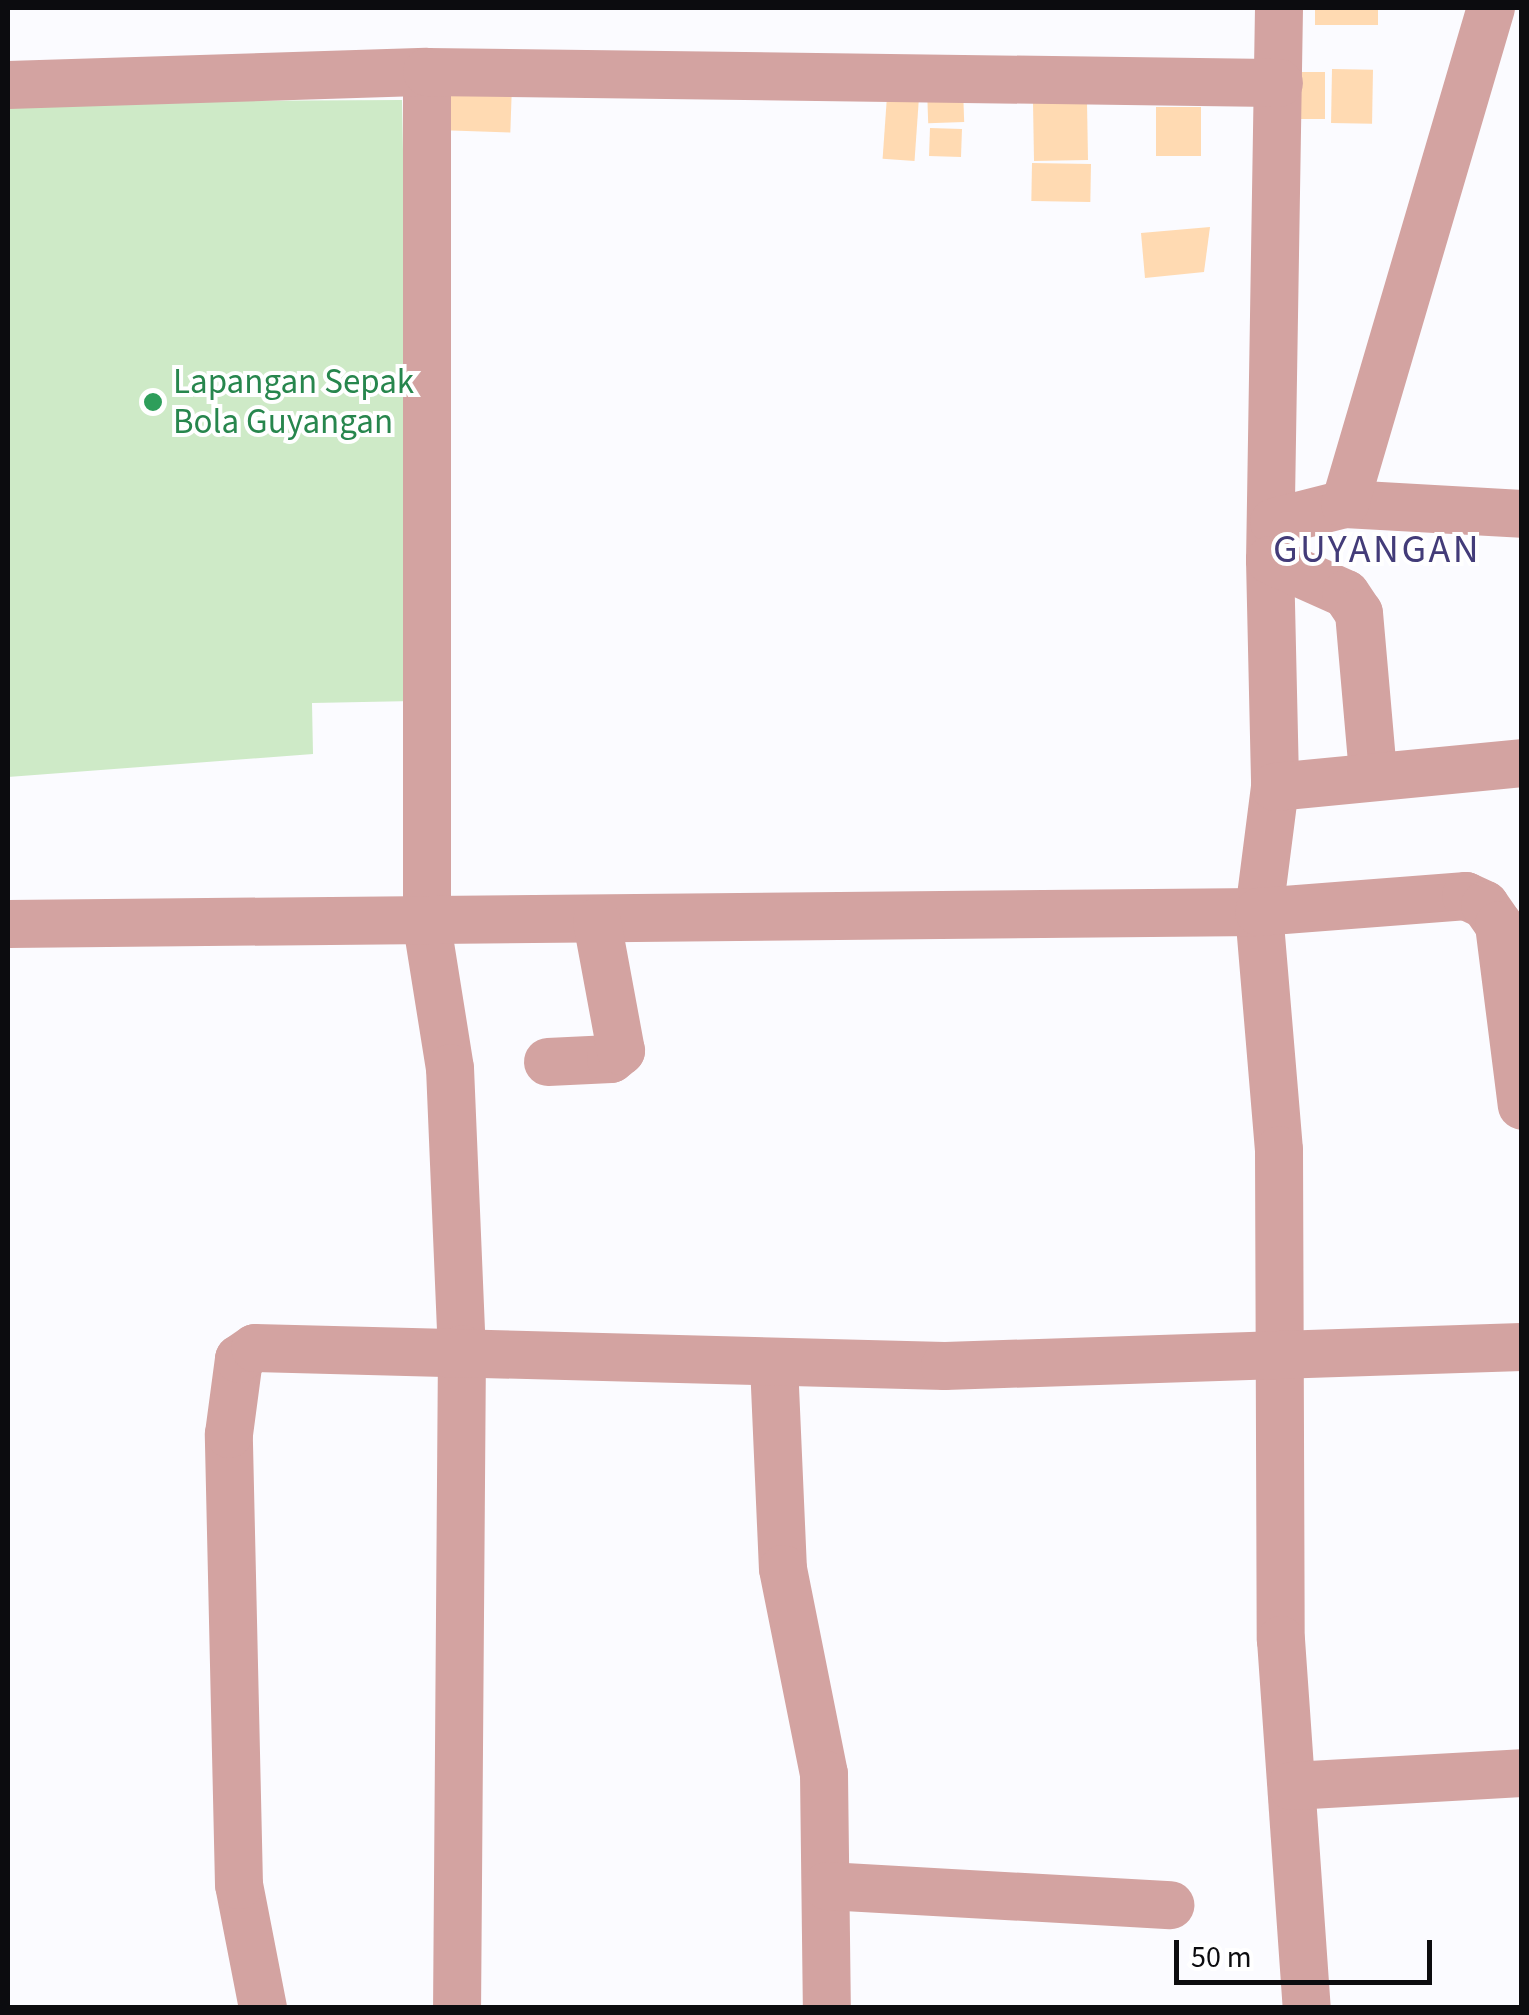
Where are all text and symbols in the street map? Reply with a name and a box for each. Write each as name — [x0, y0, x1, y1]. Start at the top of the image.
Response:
place label: Lapangan Sepak Bola Guyangan — [173, 361, 414, 443]
marker: Lapangan Sepak Bola Guyangan — [142, 391, 164, 413]
district label: GUYANGAN — [1273, 526, 1481, 574]
scale bar — [1179, 1920, 1436, 1982]
text: 50 m — [1191, 1936, 1252, 1979]

